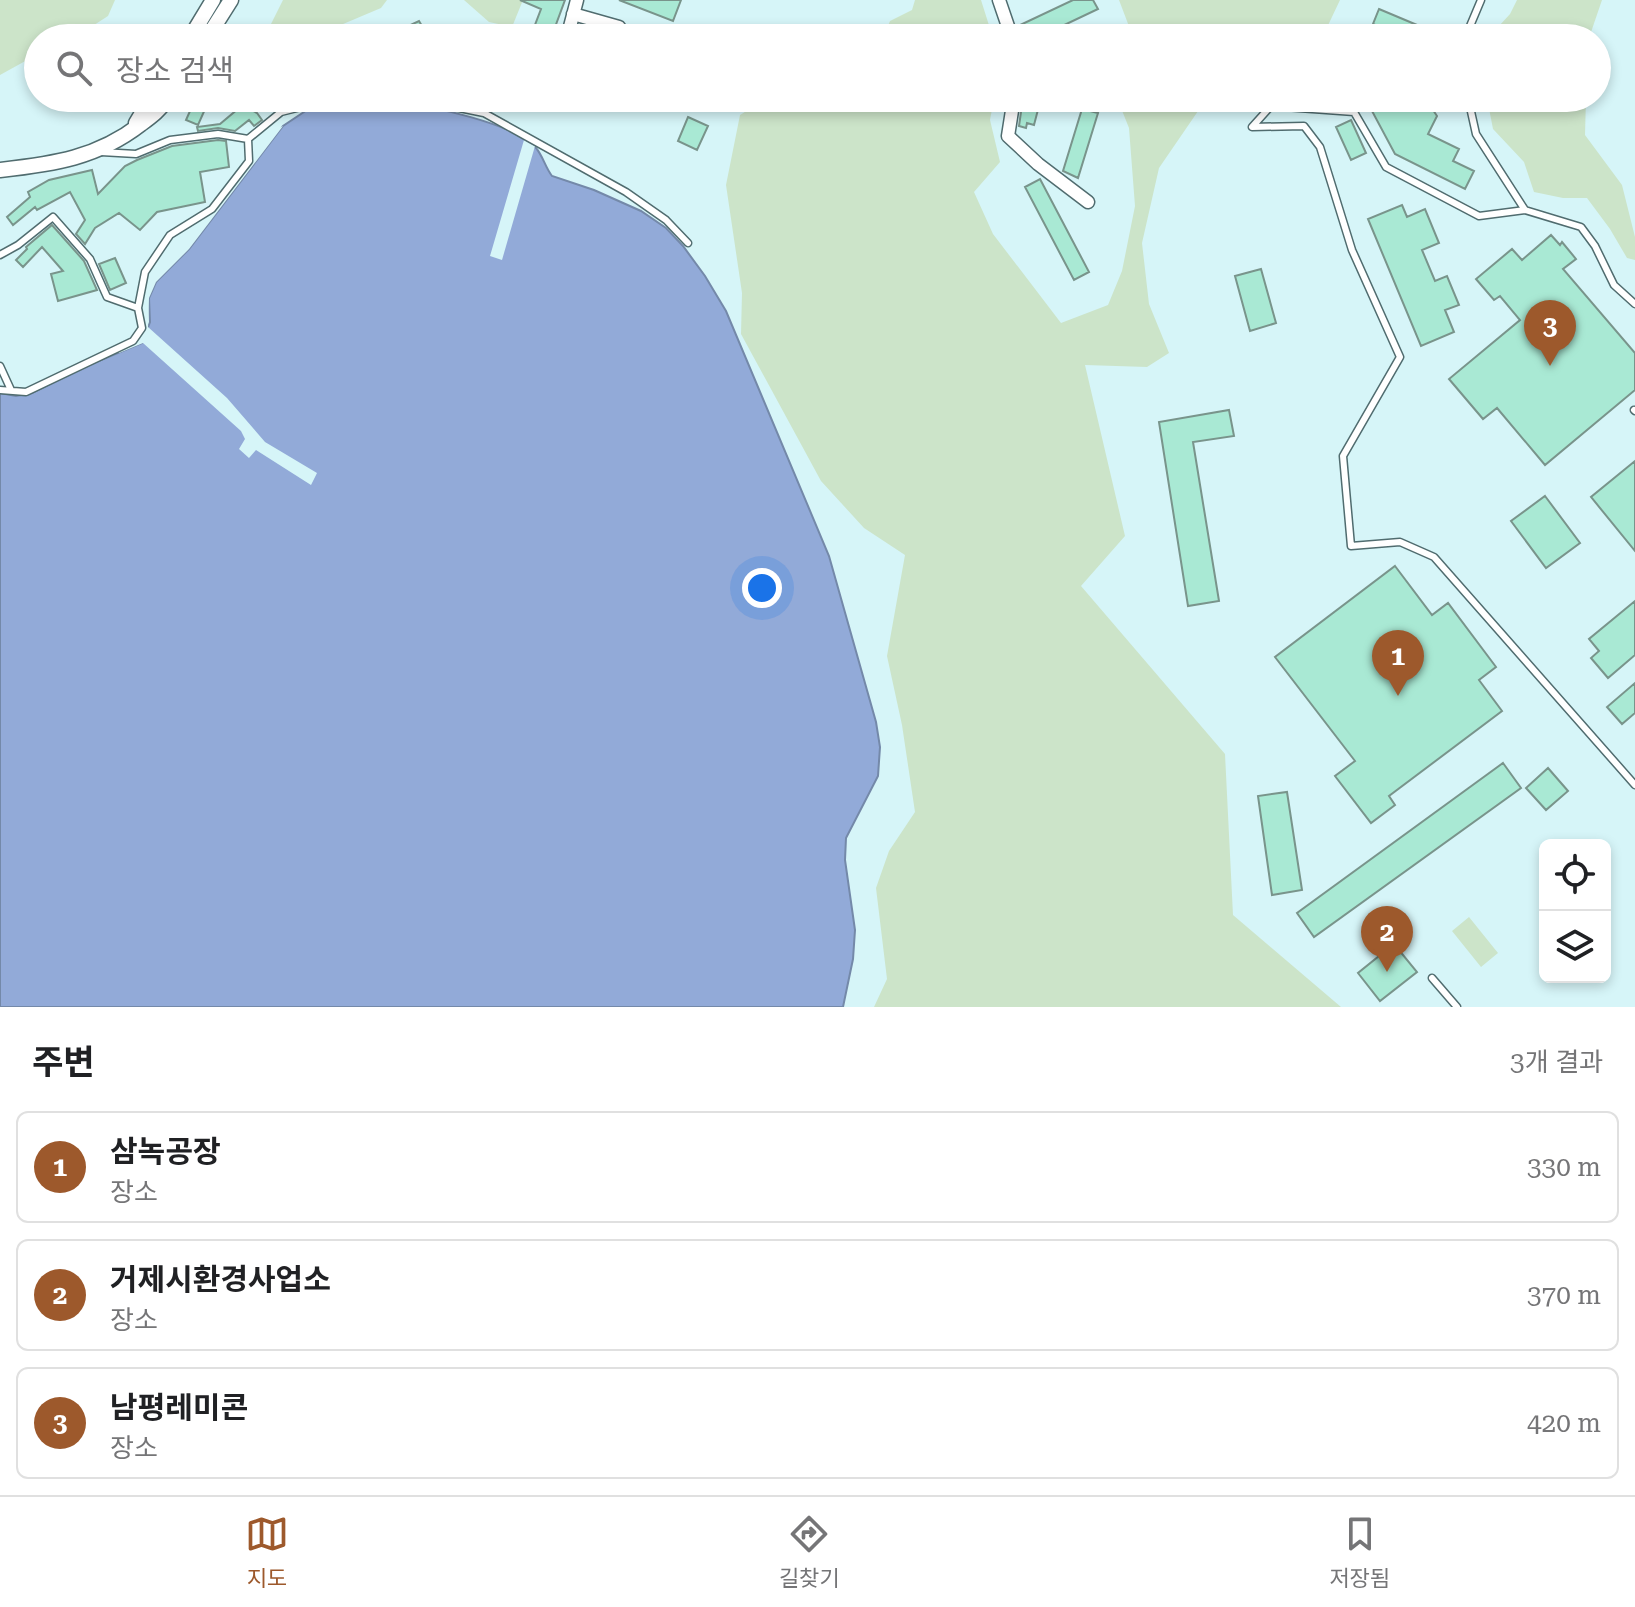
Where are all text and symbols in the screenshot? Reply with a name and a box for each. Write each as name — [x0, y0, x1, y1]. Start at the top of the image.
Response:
search box — [24, 24, 1611, 112]
icon: search — [52, 46, 96, 90]
text: 장소 검색 — [116, 53, 234, 88]
pin: 3 — [1524, 300, 1576, 366]
your location — [742, 568, 782, 608]
pin: 1 — [1372, 630, 1424, 696]
map controls — [1539, 839, 1611, 983]
button: locate — [1539, 839, 1611, 911]
pin: 2 — [1361, 906, 1413, 972]
button: layers — [1539, 911, 1611, 983]
text: 주변 — [32, 1042, 95, 1082]
text: 3개 결과 — [1510, 1047, 1603, 1077]
text: 삼녹공장 — [110, 1134, 220, 1169]
text: 1 — [53, 1152, 67, 1182]
text: 330 m — [1527, 1152, 1601, 1182]
text: 장소 — [110, 1177, 158, 1207]
text: 거제시환경사업소 — [110, 1262, 331, 1297]
text: 2 — [53, 1280, 67, 1310]
text: 370 m — [1527, 1280, 1601, 1310]
text: 장소 — [110, 1305, 158, 1335]
text: 남평레미콘 — [110, 1390, 248, 1425]
text: 3 — [53, 1408, 67, 1438]
text: 420 m — [1527, 1408, 1601, 1438]
text: 장소 — [110, 1433, 158, 1463]
tab: 지도 — [245, 1512, 289, 1592]
tab: 길찾기 — [779, 1512, 840, 1592]
tab: 저장됨 — [1329, 1512, 1390, 1592]

